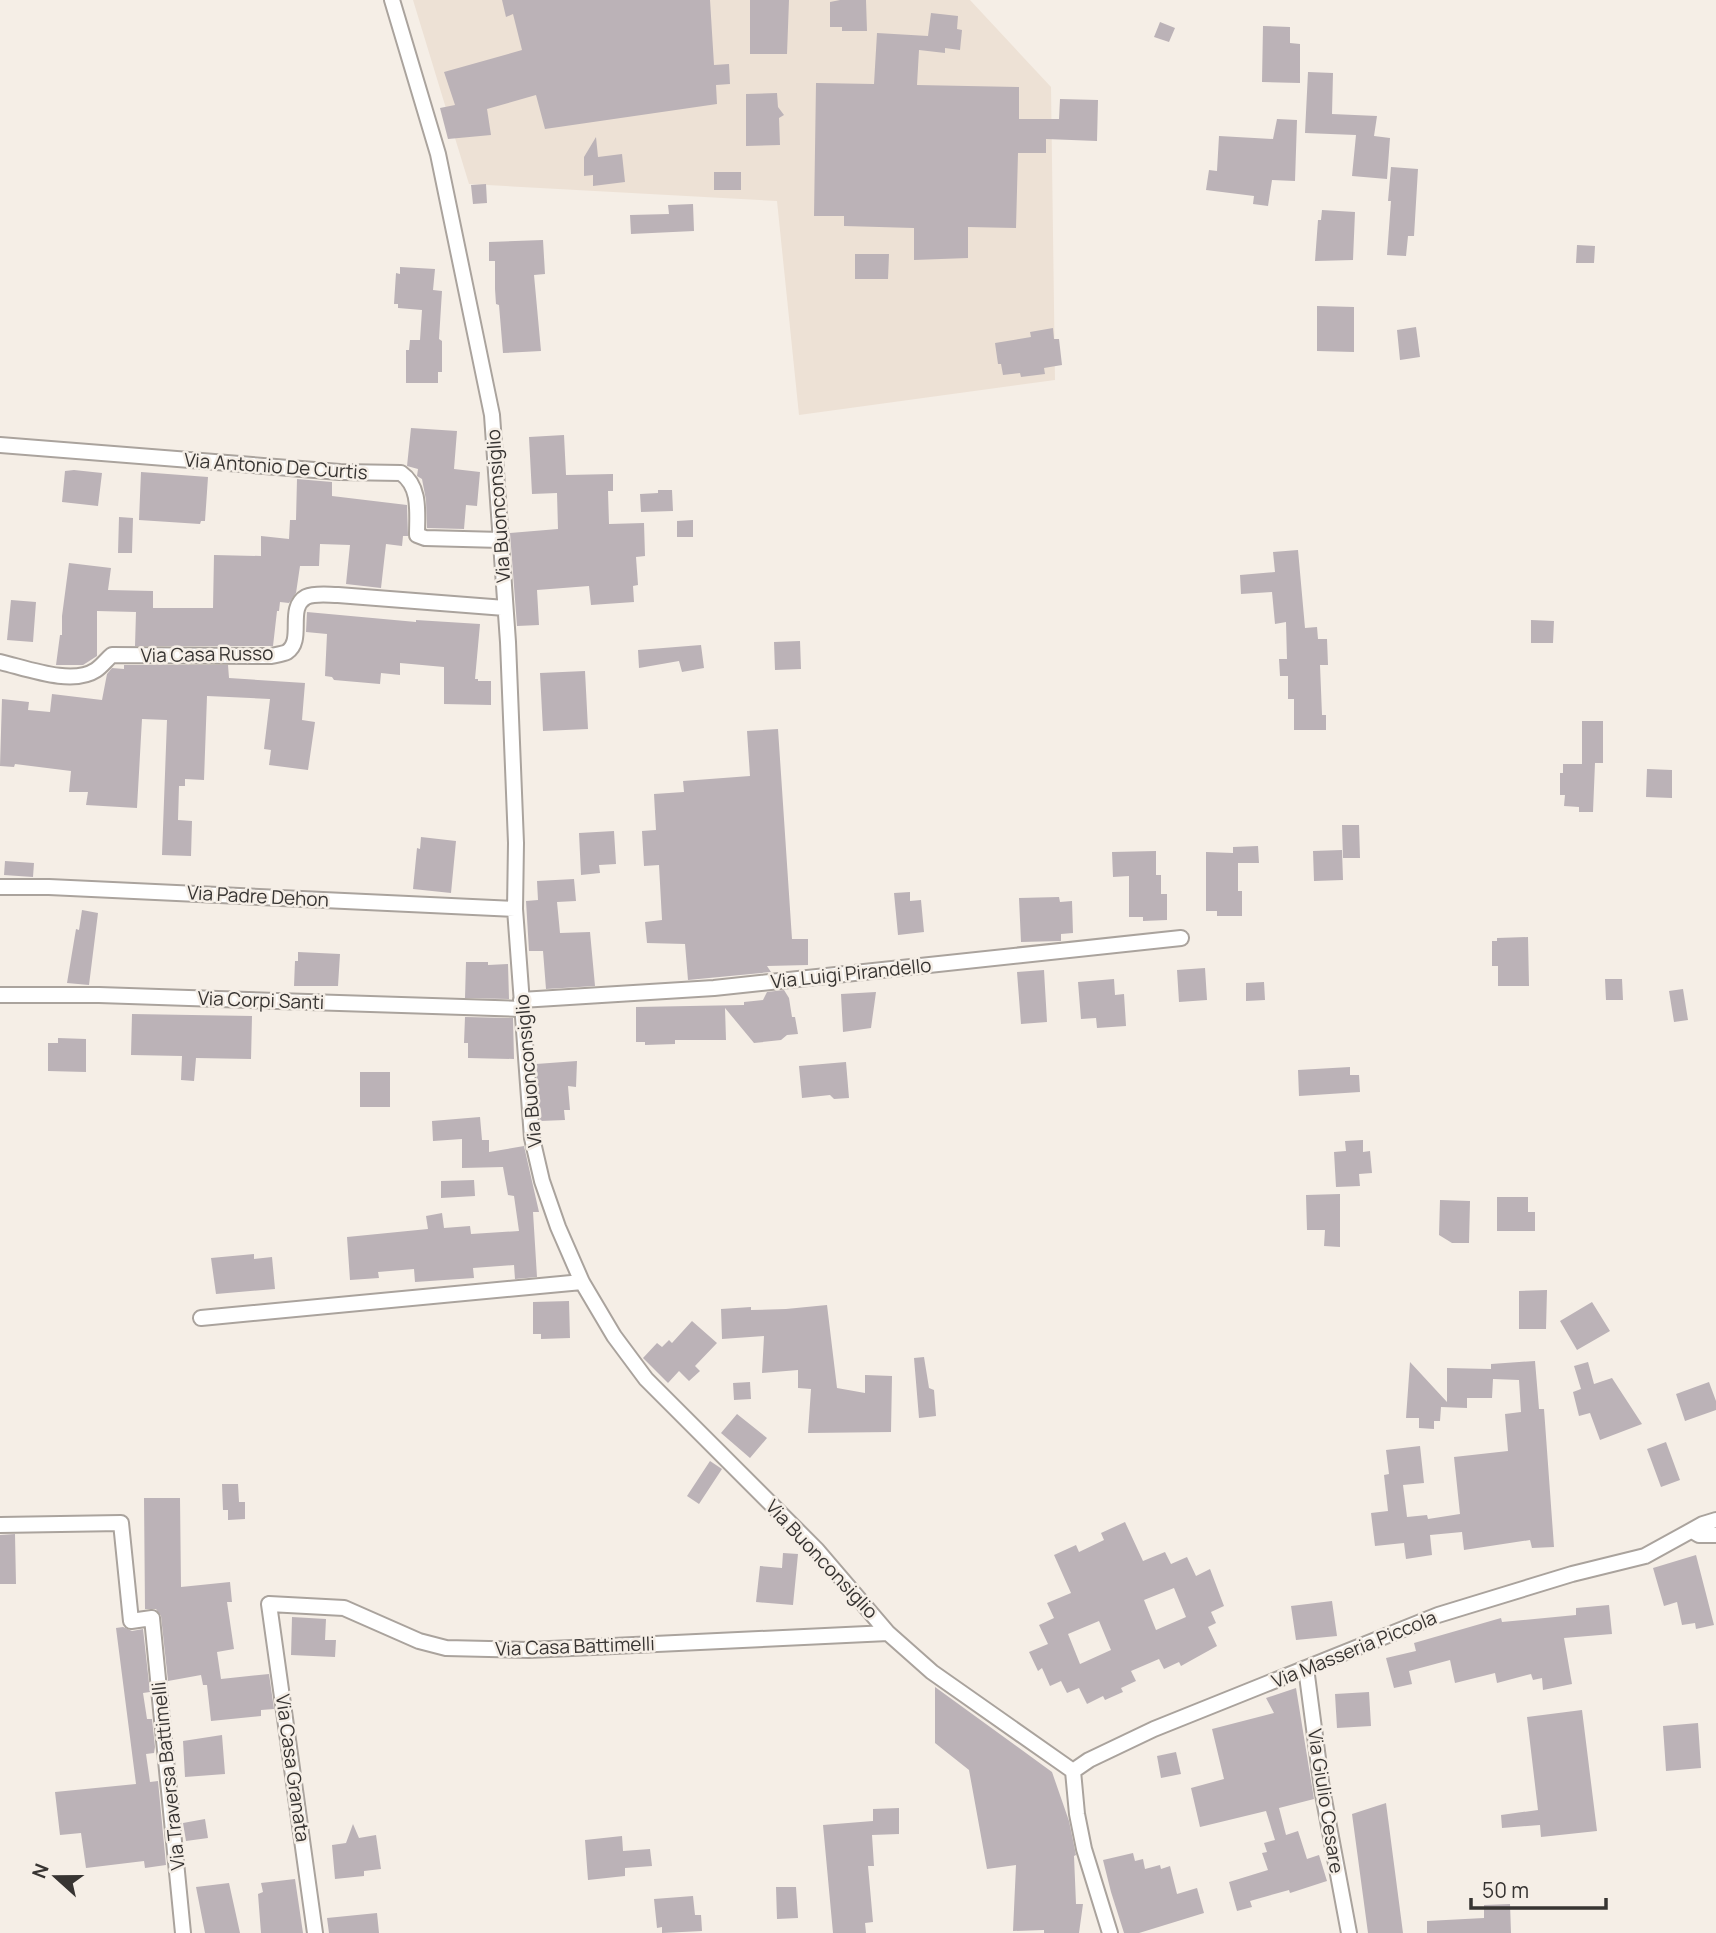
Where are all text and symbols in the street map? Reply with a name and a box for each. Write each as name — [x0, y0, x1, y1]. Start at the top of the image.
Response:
street label: Via Buonconsiglio — [480, 428, 516, 584]
street label: Via Antonio De Curtis — [183, 447, 369, 485]
street label: Via Casa Russo — [140, 640, 274, 668]
street label: Via Padre Dehon — [186, 879, 330, 913]
street label: Via Luigi Pirandello — [769, 952, 933, 994]
street label: Via Corpi Santi — [197, 985, 325, 1015]
street label: Via Buonconsiglio — [508, 993, 548, 1149]
street label: Via Buonconsiglio — [760, 1494, 884, 1624]
street label: Via Masseria Piccola — [1268, 1604, 1440, 1694]
street label: Via Casa Battimelli — [495, 1630, 655, 1662]
street label: Via Traversa Battimelli — [145, 1681, 191, 1871]
street label: Via Casa Granata — [270, 1693, 316, 1843]
street label: Via Giulio Cesare — [1302, 1727, 1350, 1875]
north arrow — [21, 1842, 91, 1912]
text: N — [26, 1860, 55, 1882]
scale bar — [1471, 1867, 1606, 1911]
text: 50 m — [1482, 1876, 1529, 1904]

